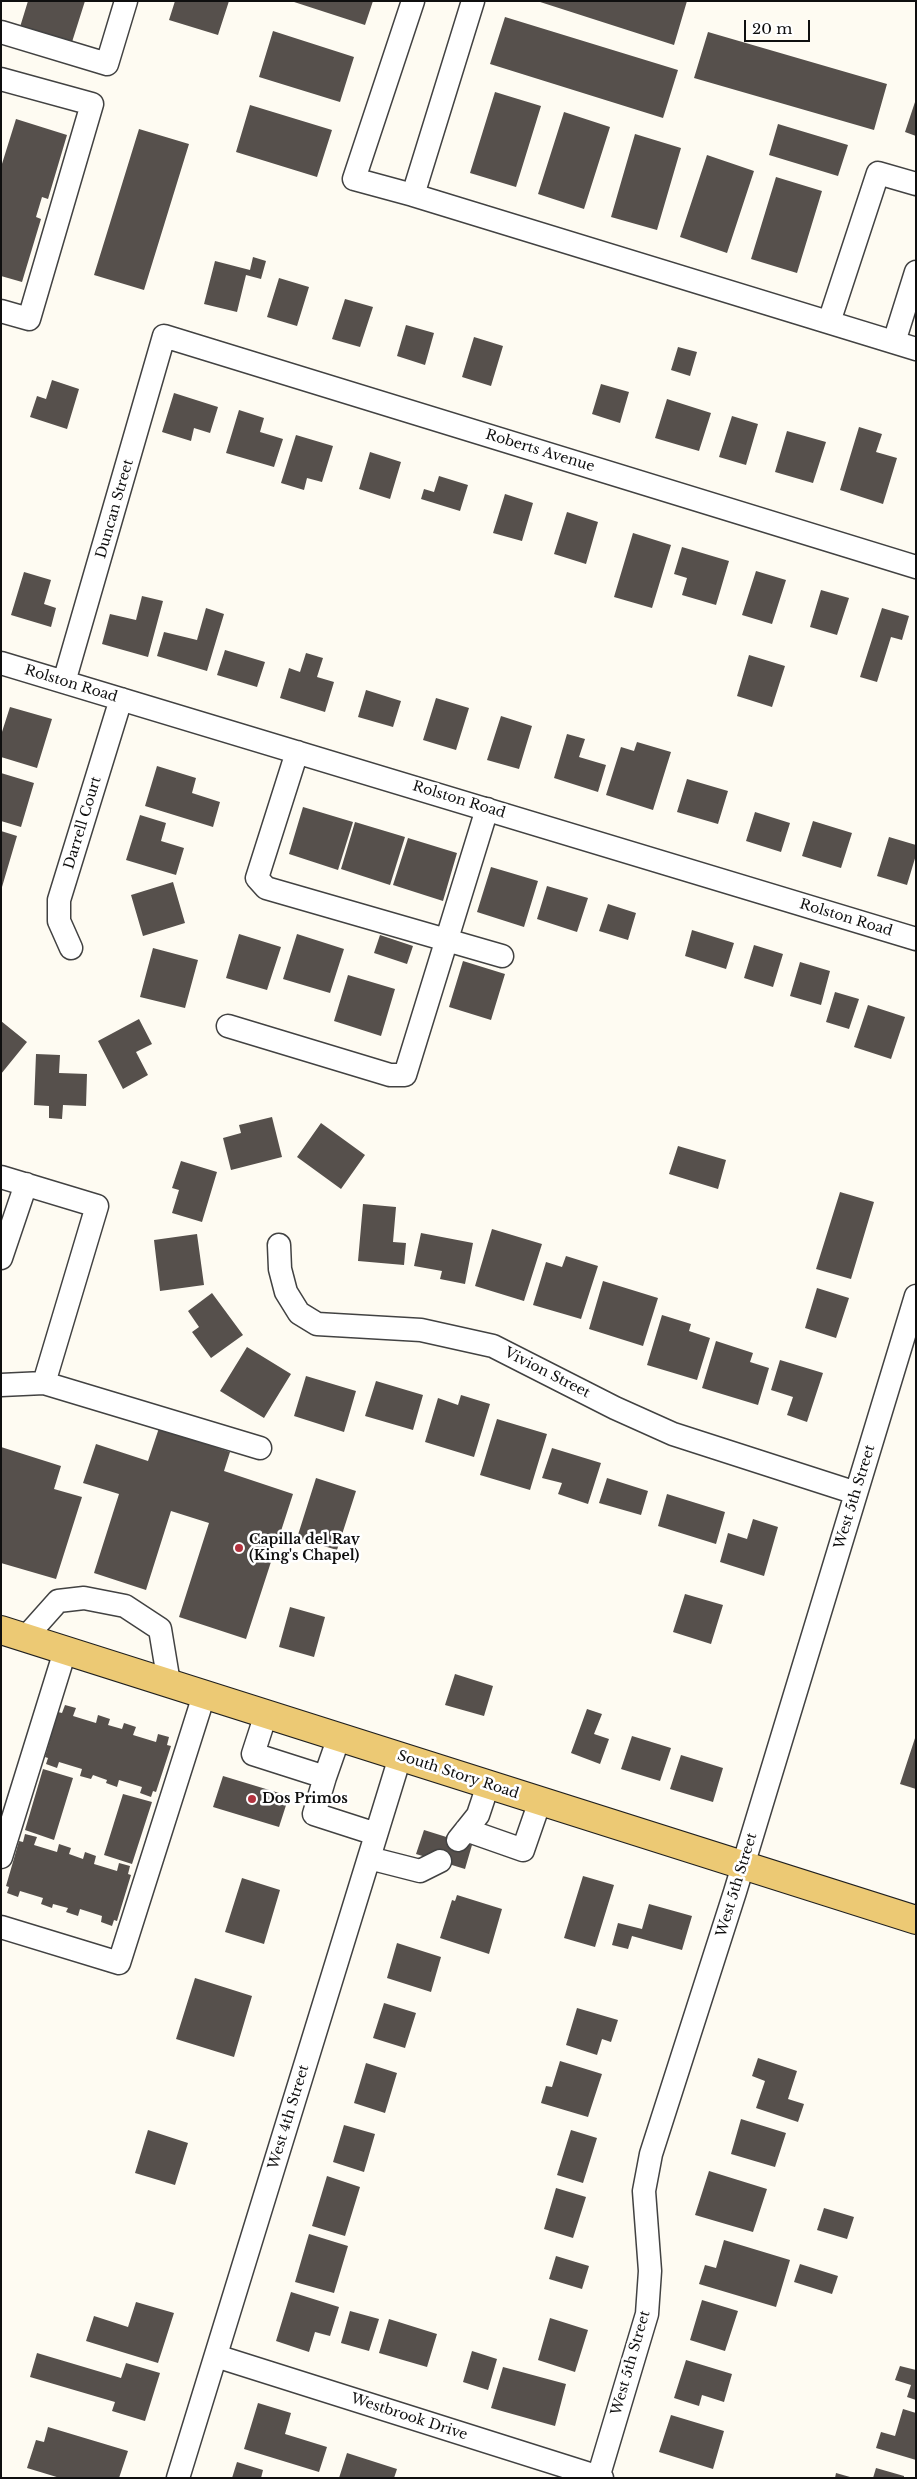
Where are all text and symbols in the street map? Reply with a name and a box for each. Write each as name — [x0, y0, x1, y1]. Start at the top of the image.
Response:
scale bar — [747, 10, 813, 42]
text: 20 m — [752, 19, 792, 38]
street label: Roberts Avenue — [484, 426, 596, 476]
street label: Duncan Street — [93, 457, 137, 561]
street label: Rolston Road — [22, 662, 120, 706]
street label: Darrell Court — [61, 775, 105, 871]
street label: Rolston Road — [410, 778, 508, 822]
street label: Rolston Road — [797, 896, 895, 940]
street label: Vivion Street — [501, 1344, 593, 1402]
street label: West 5th Street — [831, 1443, 879, 1551]
place label: Capilla del Ray (King's Chapel) — [249, 1532, 360, 1564]
marker: Capilla del Ray (King's Chapel) — [233, 1542, 245, 1554]
street label: South Story Road — [395, 1747, 521, 1803]
place label: Dos Primos — [262, 1791, 348, 1807]
marker: Dos Primos — [246, 1793, 258, 1805]
street label: West 5th Street — [713, 1831, 761, 1939]
street label: West 4th Street — [265, 2063, 313, 2171]
street label: West 5th Street — [608, 2309, 654, 2417]
street label: Westbrook Drive — [349, 2390, 469, 2444]

